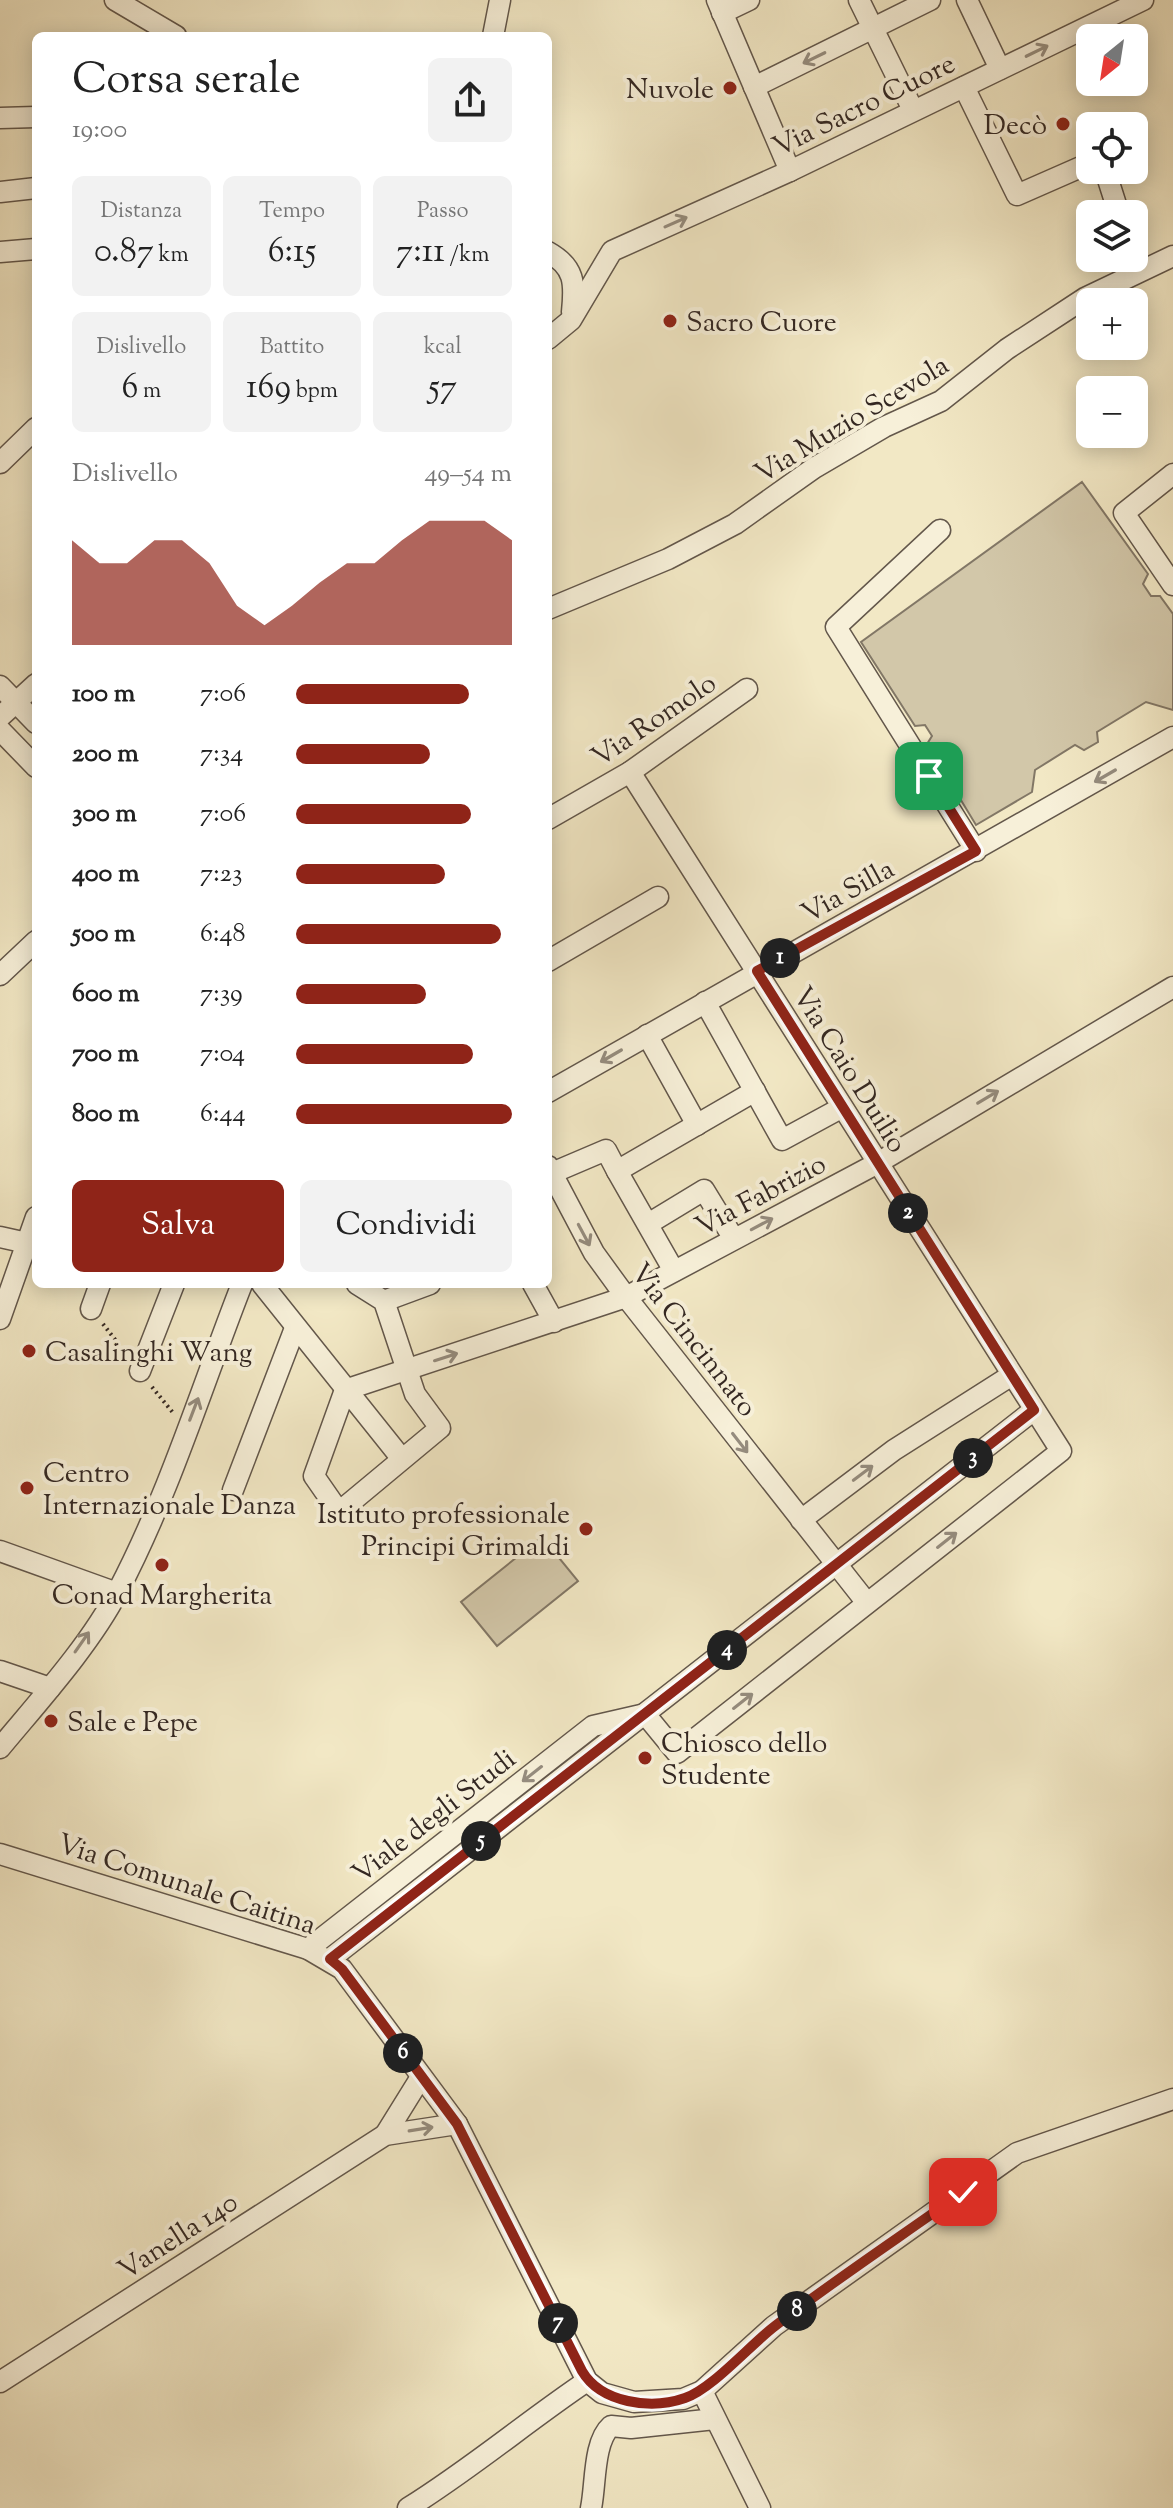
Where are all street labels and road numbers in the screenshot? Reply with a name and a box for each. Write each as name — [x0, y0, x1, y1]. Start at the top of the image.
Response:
street label: Via Sacro Cuore — [766, 45, 962, 168]
street label: Via Muzio Scevola — [748, 347, 957, 495]
street label: Via Romolo — [584, 665, 725, 778]
street label: Via Silla — [795, 851, 902, 935]
street label: Via Caio Duilio — [781, 980, 916, 1161]
street label: Via Fabrizio — [689, 1145, 834, 1248]
street label: Via Cincinnato — [620, 1255, 765, 1426]
street label: Viale degli Studi — [344, 1740, 525, 1894]
street label: Via Comunale Caitina — [52, 1825, 321, 1947]
street label: Vanella 140 — [111, 2184, 246, 2291]

